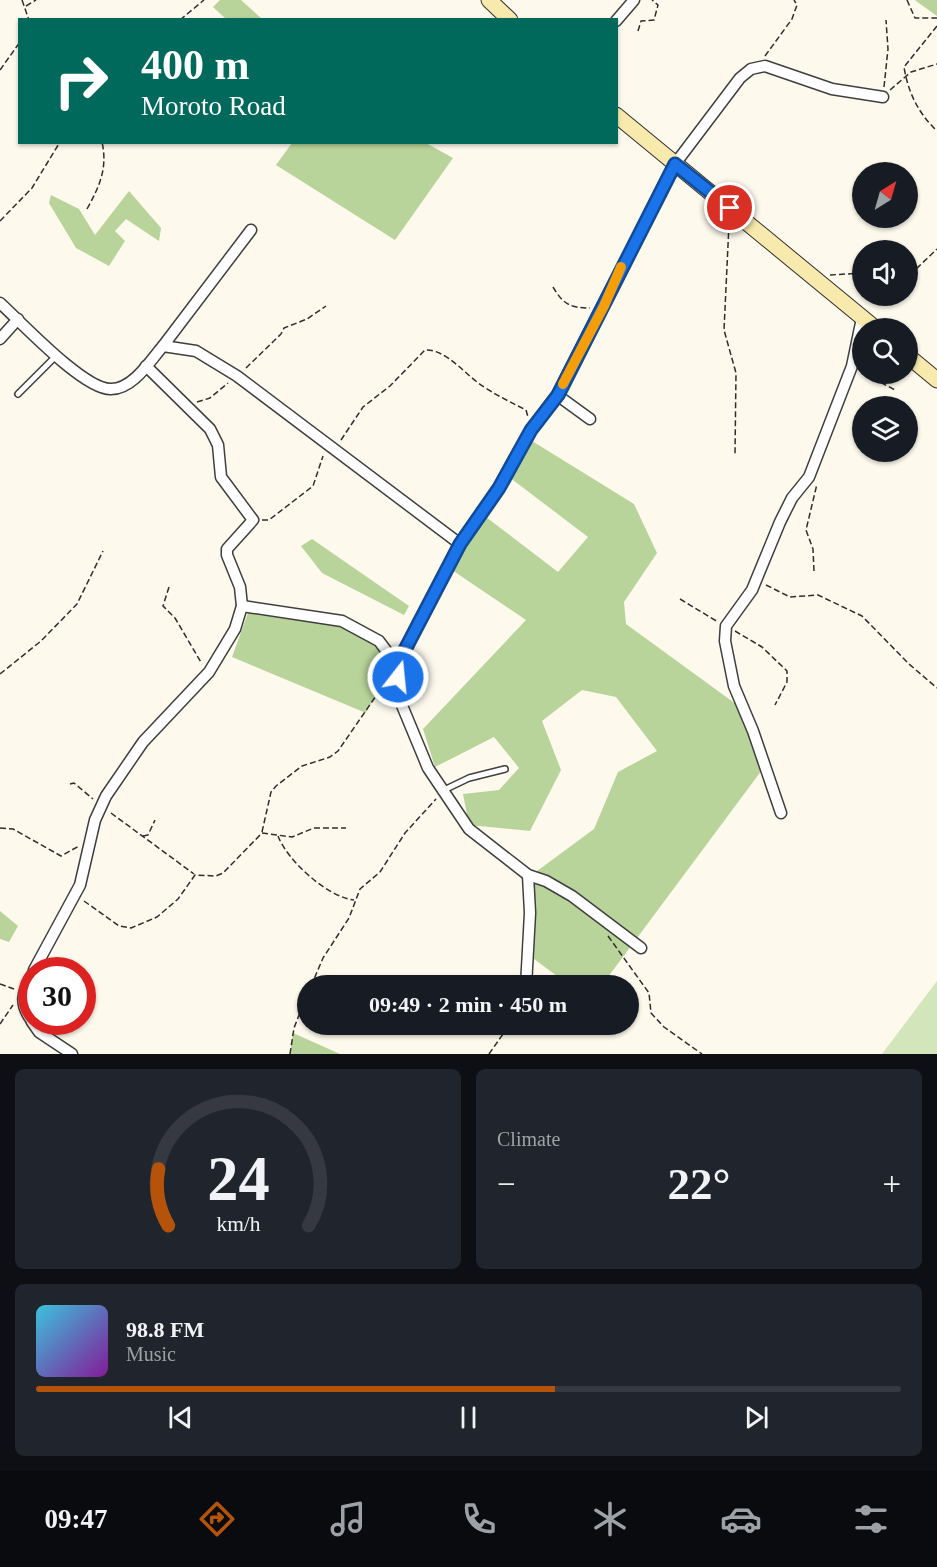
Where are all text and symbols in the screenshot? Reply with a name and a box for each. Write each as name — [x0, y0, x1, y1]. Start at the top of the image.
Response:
icon: right — [42, 42, 120, 120]
text: 400 m — [141, 42, 250, 88]
text: Moroto Road — [141, 91, 286, 121]
north arrow — [852, 162, 918, 228]
map controls — [852, 162, 918, 462]
pin — [704, 182, 755, 233]
icon: arrive — [713, 191, 746, 224]
button: sound — [852, 240, 918, 306]
button: search — [852, 318, 918, 384]
button: layers — [852, 396, 918, 462]
position arrow — [366, 645, 430, 709]
speed limit sign: 30 — [18, 957, 96, 1035]
text: 09:49 · 2 min · 450 m — [369, 992, 567, 1017]
text: Climate — [497, 1128, 560, 1150]
text: 24 — [207, 1144, 269, 1213]
text: 22° — [668, 1159, 731, 1209]
text: − — [497, 1166, 516, 1202]
text: + — [882, 1166, 901, 1202]
text: km/h — [216, 1212, 260, 1236]
text: 98.8 FM — [126, 1317, 204, 1342]
text: Music — [126, 1343, 176, 1365]
icon: previous — [164, 1401, 197, 1434]
icon: pause — [452, 1401, 485, 1434]
icon: next — [740, 1401, 773, 1434]
icon: directions — [196, 1498, 238, 1540]
icon: music — [327, 1498, 369, 1540]
icon: phone — [458, 1498, 500, 1540]
icon: climate — [589, 1498, 631, 1540]
icon: car — [720, 1498, 762, 1540]
icon: filters — [850, 1498, 892, 1540]
text: 09:47 — [44, 1504, 107, 1534]

